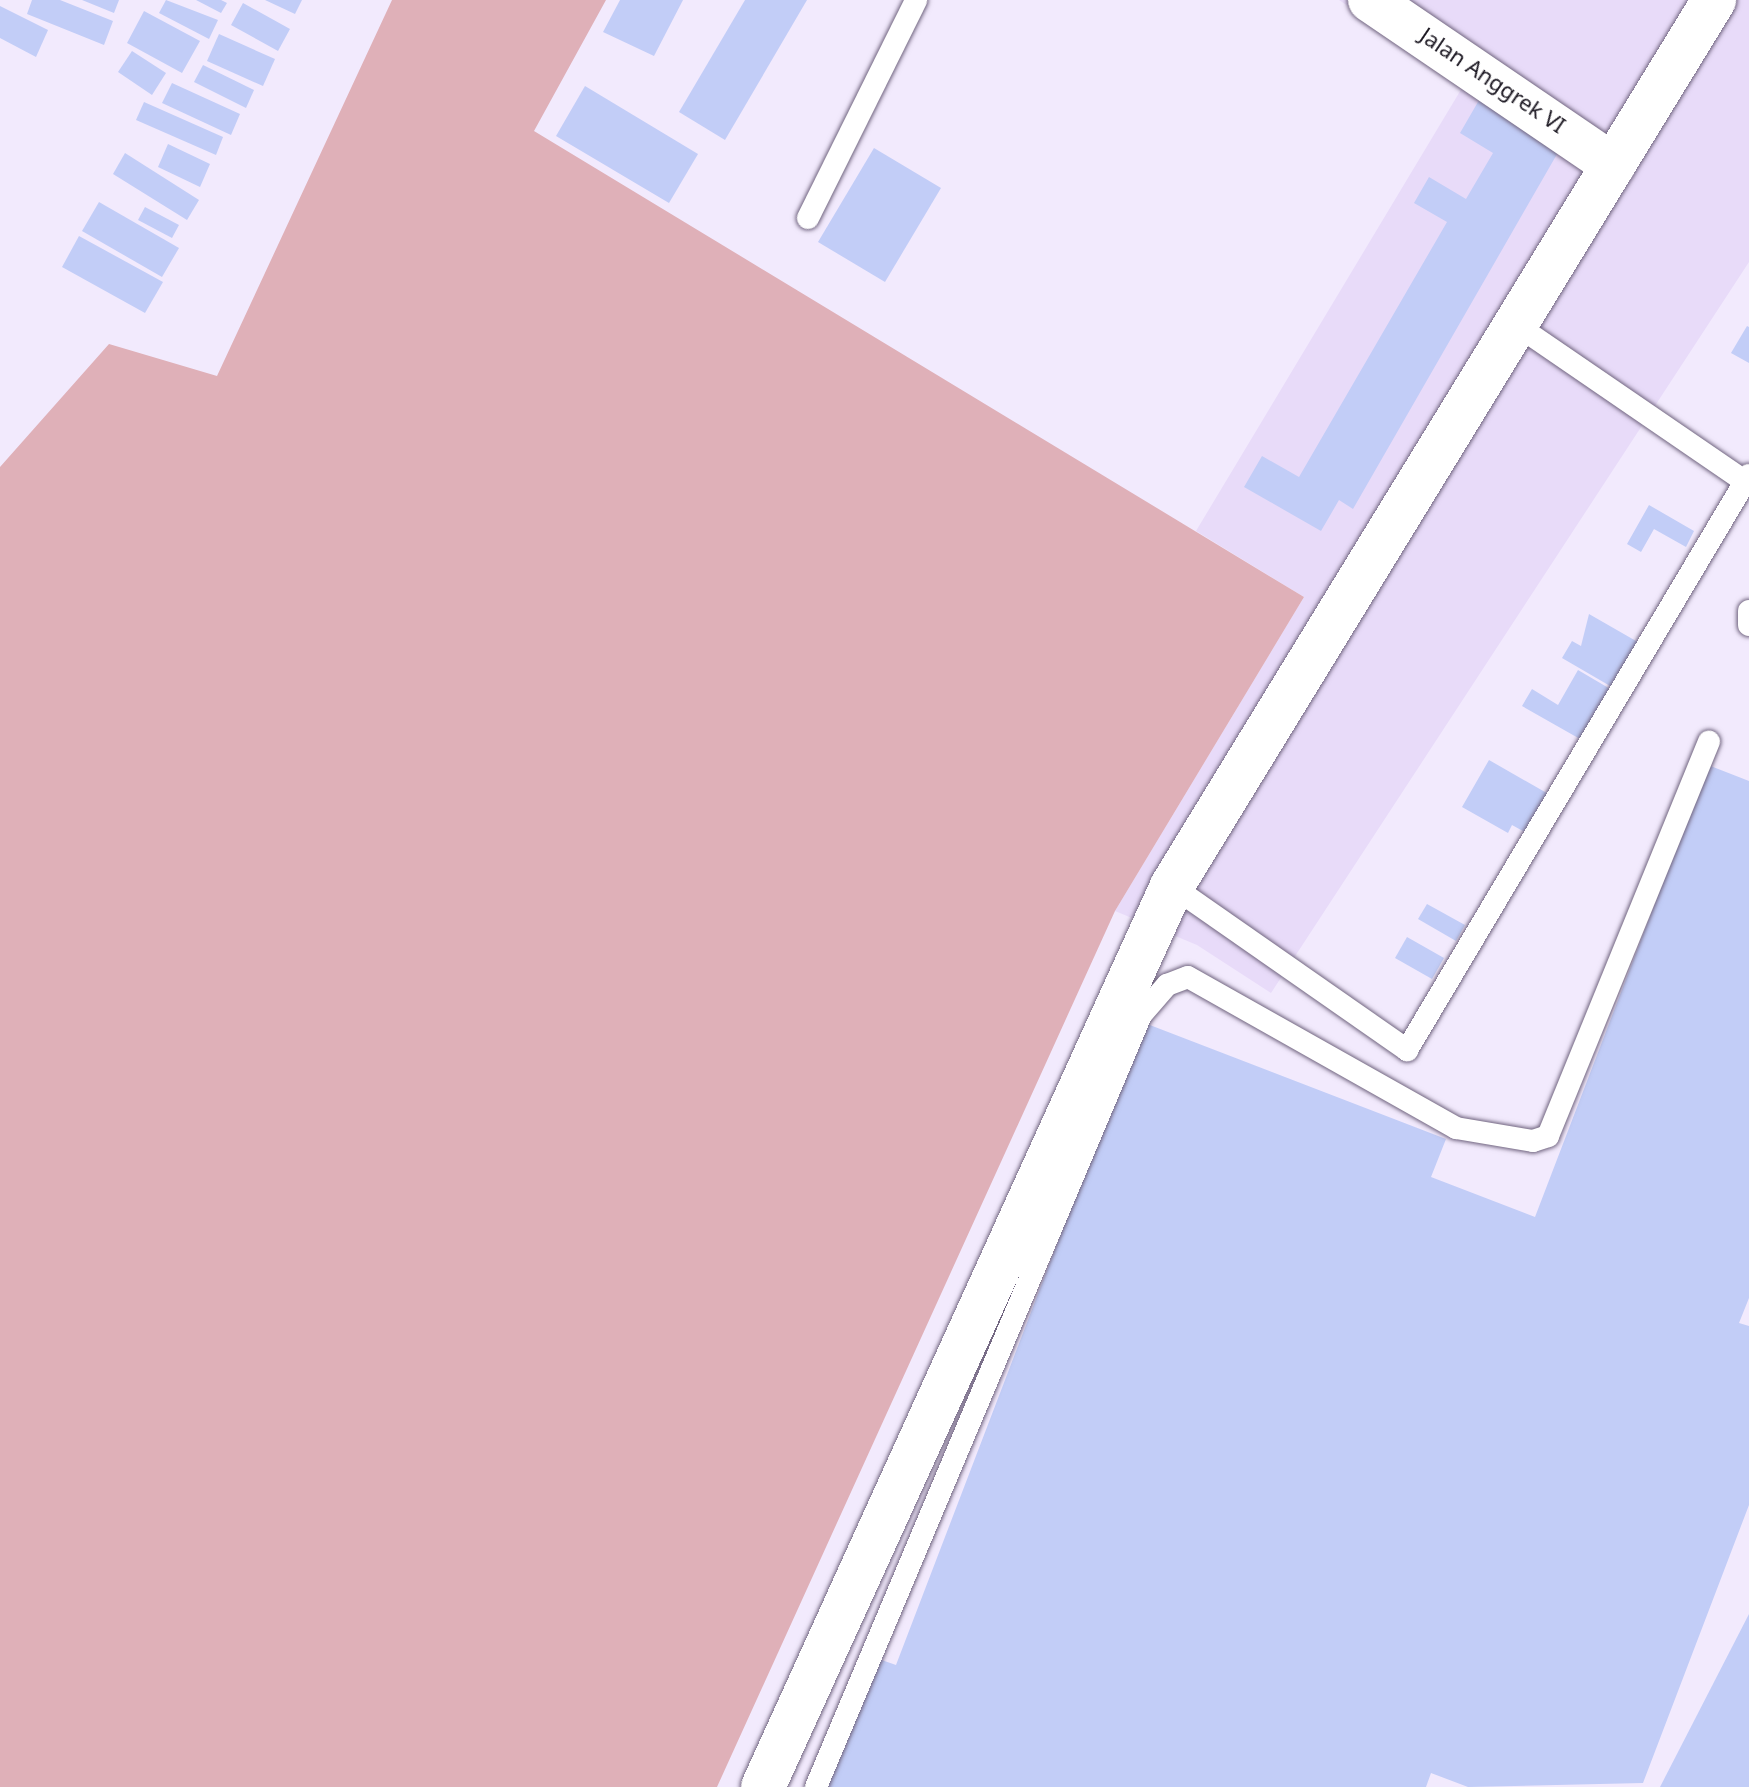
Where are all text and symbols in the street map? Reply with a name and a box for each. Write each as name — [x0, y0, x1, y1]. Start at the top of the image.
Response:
street label: Jalan Anggrek VI — [1415, 22, 1571, 138]

